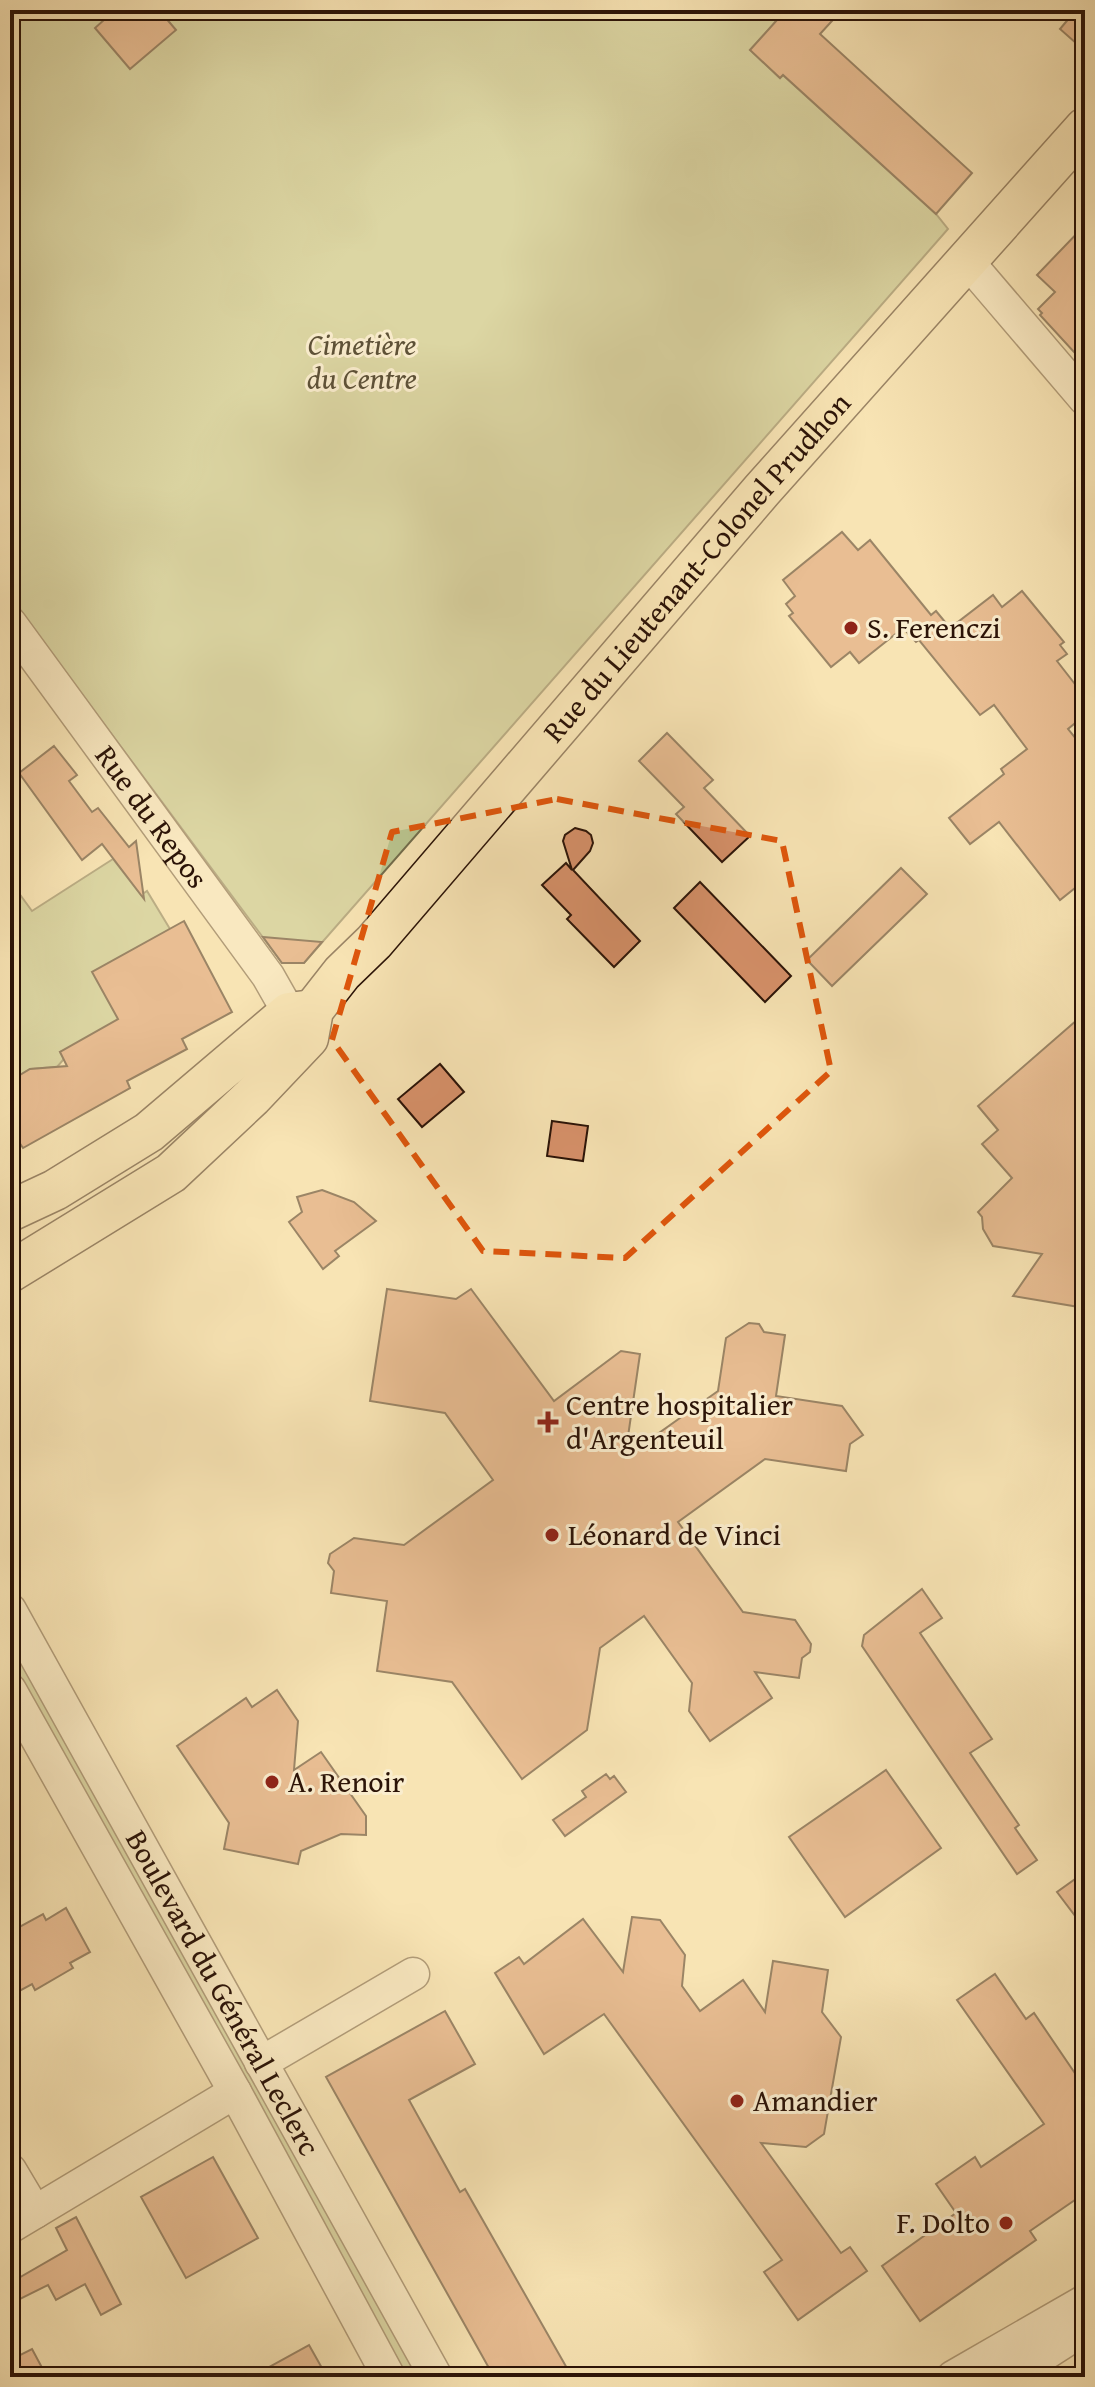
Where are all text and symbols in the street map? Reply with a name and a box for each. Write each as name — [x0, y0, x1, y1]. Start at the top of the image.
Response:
park label: Cimetière du Centre — [307, 322, 417, 400]
street label: Rue du Lieutenant-Colonel Prudhon — [532, 382, 861, 752]
place label: S. Ferenczi — [867, 605, 1001, 649]
marker: S. Ferenczi — [842, 619, 860, 637]
street label: Rue du Repos — [85, 735, 220, 897]
place label: Centre hospitalier d'Argenteuil — [566, 1382, 793, 1460]
marker: Centre hospitalier d'Argenteuil — [537, 1411, 559, 1433]
place label: Léonard de Vinci — [568, 1512, 781, 1556]
marker: Léonard de Vinci — [543, 1526, 561, 1544]
place label: A. Renoir — [288, 1759, 404, 1803]
marker: A. Renoir — [263, 1773, 281, 1791]
street label: Boulevard du Général Leclerc — [115, 1822, 332, 2163]
place label: Amandier — [753, 2078, 878, 2122]
marker: Amandier — [728, 2092, 746, 2110]
place label: F. Dolto — [897, 2200, 990, 2244]
marker: F. Dolto — [997, 2214, 1015, 2232]

